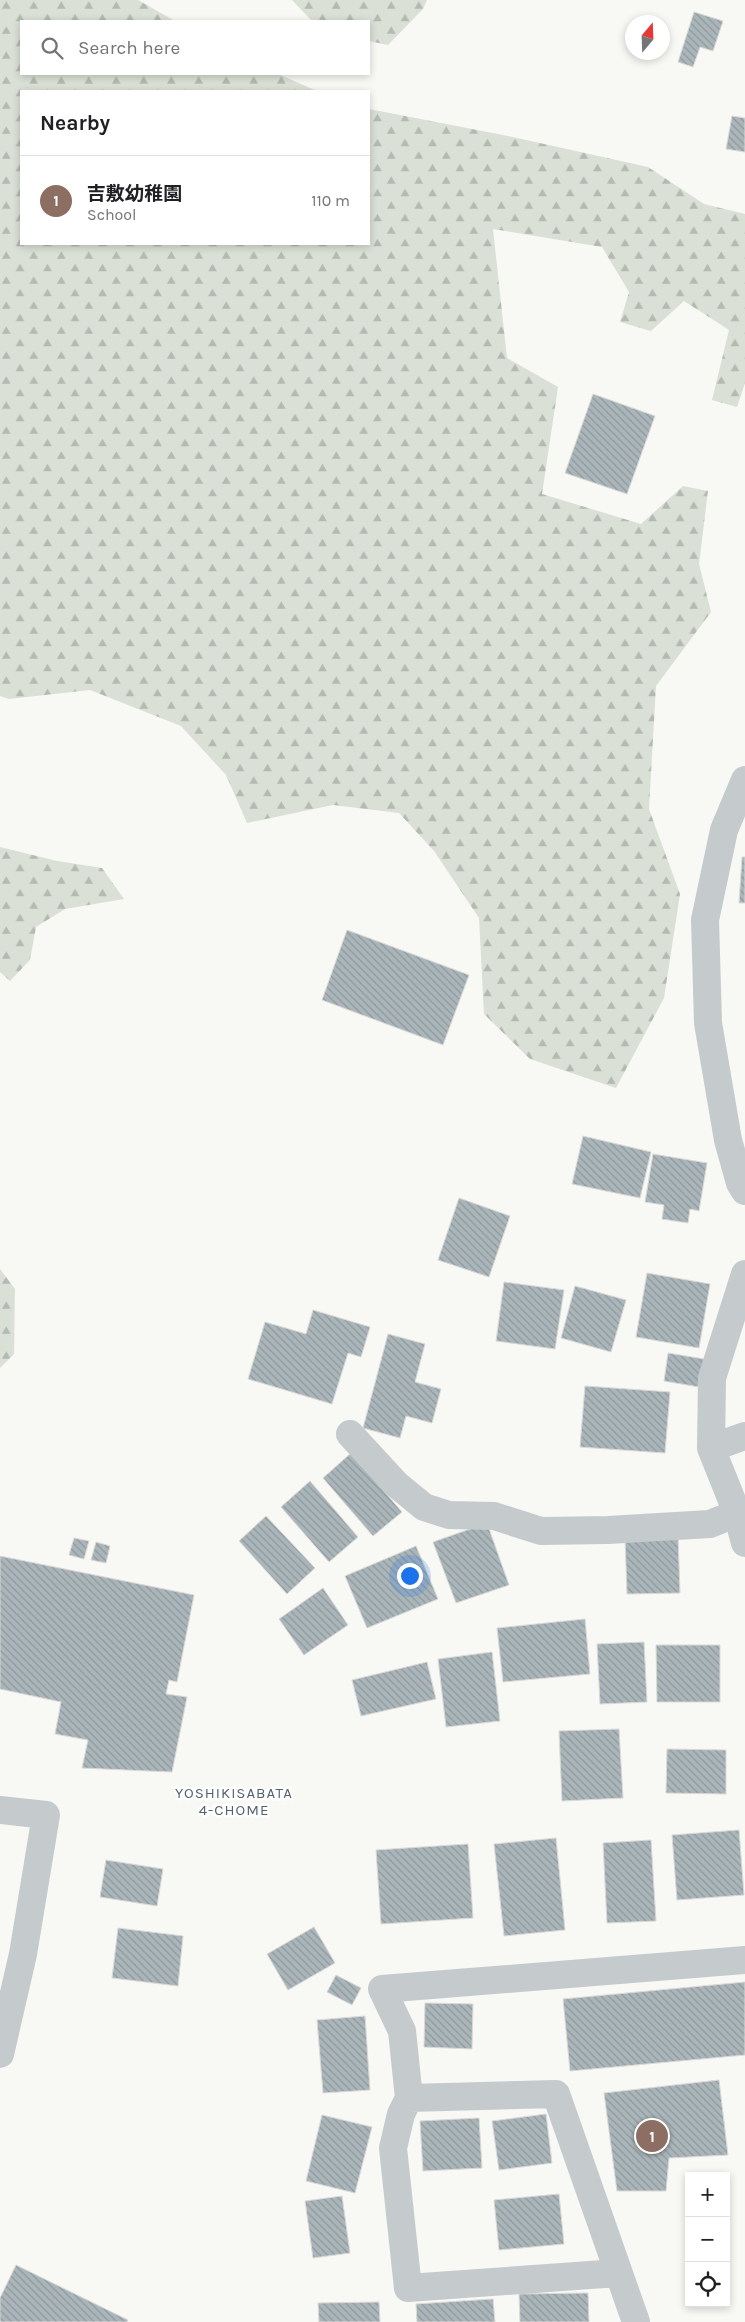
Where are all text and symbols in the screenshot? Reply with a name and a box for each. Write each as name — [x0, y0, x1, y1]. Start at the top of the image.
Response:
north arrow — [625, 15, 670, 60]
search box — [20, 20, 370, 75]
icon: search — [38, 34, 66, 62]
text: Search here — [78, 37, 180, 59]
text: Nearby — [40, 111, 110, 135]
text: 吉敷幼稚園 — [87, 183, 182, 205]
text: 1 — [53, 191, 59, 210]
text: 110 m — [311, 191, 350, 210]
text: School — [87, 205, 137, 224]
your location — [397, 1563, 423, 1589]
district label: YOSHIKISABATA 4-CHOME — [175, 1784, 293, 1819]
pin: 1 — [636, 2117, 668, 2155]
map controls — [685, 2172, 730, 2307]
button: + — [685, 2172, 730, 2217]
button: − — [685, 2217, 730, 2262]
button: locate — [685, 2262, 730, 2307]

